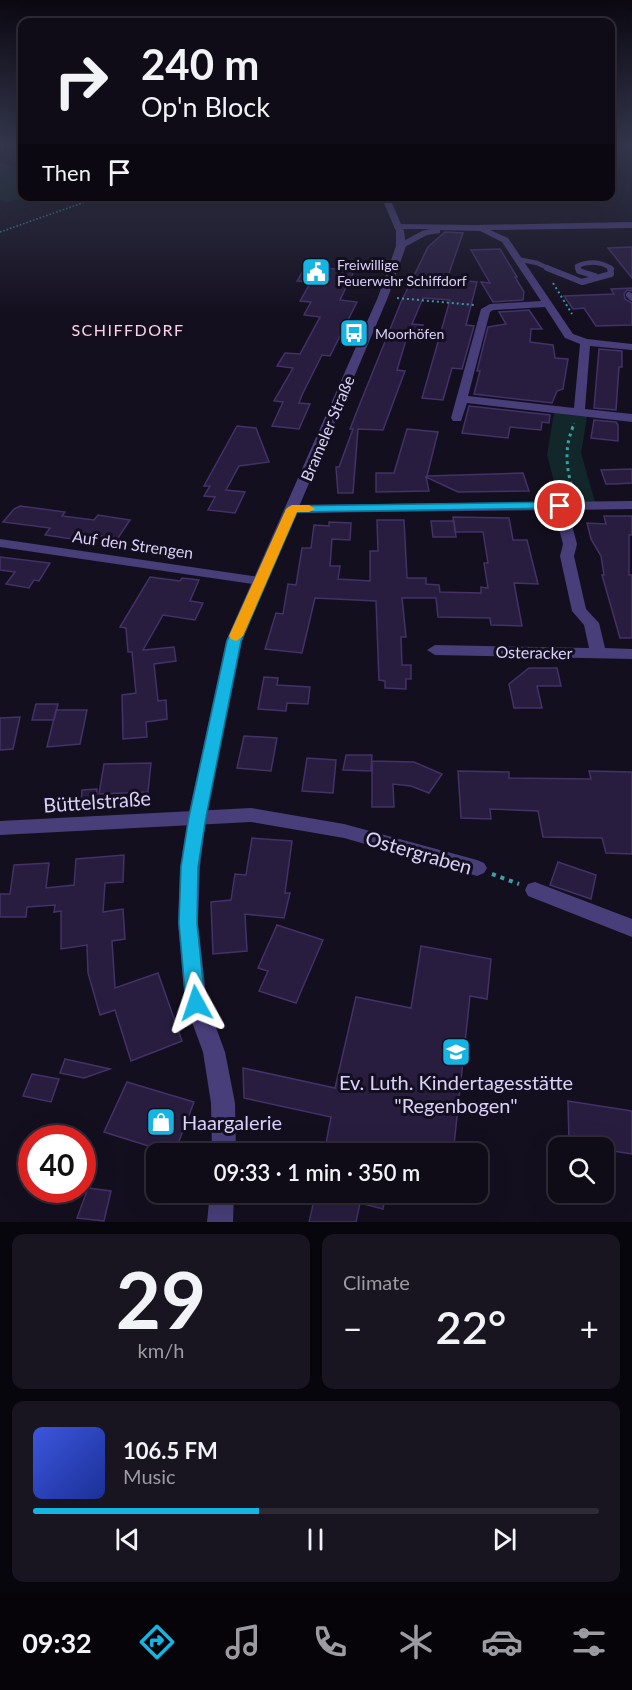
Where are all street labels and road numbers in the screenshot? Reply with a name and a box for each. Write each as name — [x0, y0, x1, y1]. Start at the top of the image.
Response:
street label: Brameler Straße — [296, 372, 358, 484]
street label: Auf den Strengen — [71, 526, 195, 562]
street label: Osteracker — [495, 642, 573, 662]
street label: Büttelstraße — [42, 785, 152, 817]
street label: Ostergraben — [363, 825, 475, 879]

